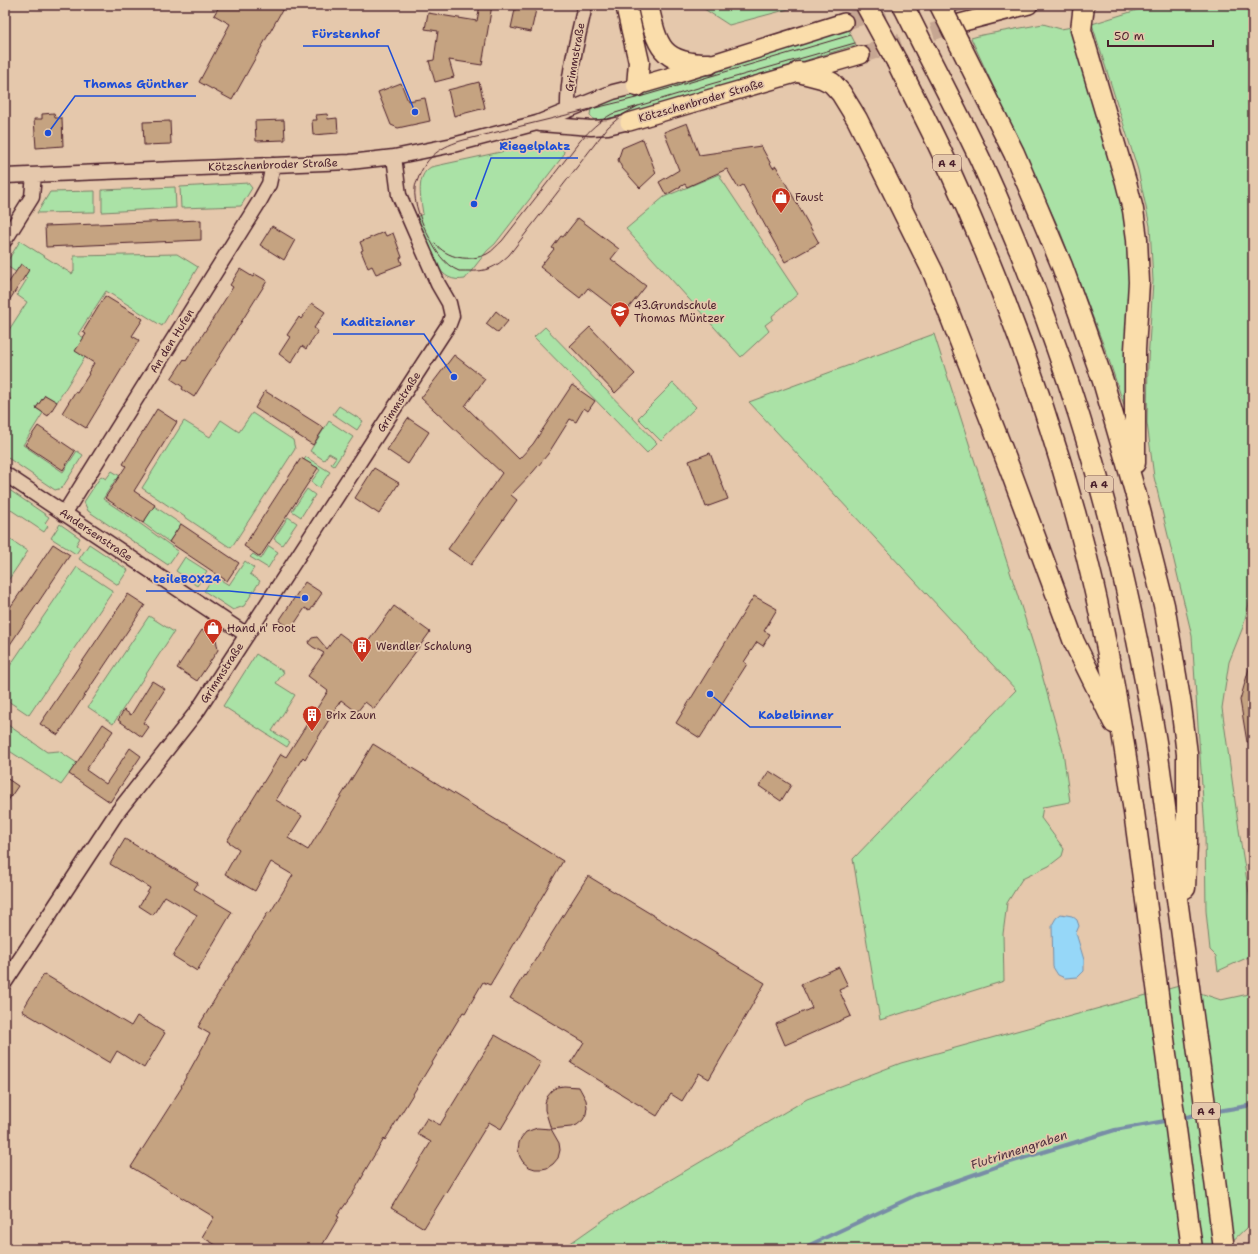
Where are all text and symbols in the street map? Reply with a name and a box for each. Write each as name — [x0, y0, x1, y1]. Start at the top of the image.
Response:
street label: Grimmstraße — [562, 21, 588, 93]
callout: Fürstenhof — [303, 22, 388, 46]
scale bar — [1108, 22, 1213, 48]
text: Fürstenhof — [312, 26, 380, 42]
text: 50 m — [1114, 28, 1144, 44]
callout: Thomas Günther — [75, 72, 196, 96]
text: Thomas Günther — [84, 76, 189, 92]
street label: Kötzschenbroder Straße — [637, 76, 765, 126]
callout: Riegelplatz — [491, 134, 578, 158]
text: Riegelplatz — [499, 138, 571, 154]
street label: Kötzschenbroder Straße — [208, 155, 338, 175]
road number: A 4 — [933, 155, 961, 171]
shop icon: Faust — [770, 186, 792, 214]
place label: Faust — [795, 190, 824, 205]
place label: 43.Grundschule Thomas Müntzer — [634, 298, 725, 326]
school or university icon: 43.Grundschule Thomas Müntzer — [609, 300, 631, 328]
street label: An den Hufen — [146, 306, 198, 376]
callout: Kaditzianer — [333, 310, 424, 334]
text: Kaditzianer — [341, 314, 416, 330]
street label: Grimmstraße — [374, 369, 424, 435]
road number: A 4 — [1085, 476, 1113, 492]
street label: Andersenstraße — [57, 505, 135, 565]
callout: teileBOX24 — [146, 567, 229, 591]
text: teileBOX24 — [153, 571, 221, 587]
shop icon: Hand n' Foot — [202, 617, 224, 645]
place label: Hand n' Foot — [227, 621, 296, 636]
building icon: Wendler Schalung — [351, 635, 373, 663]
place label: Wendler Schalung — [376, 639, 472, 654]
street label: Grimmstraße — [197, 640, 247, 706]
callout: Kabelbinner — [750, 703, 841, 727]
building icon: Brix Zaun — [301, 704, 323, 732]
text: Kabelbinner — [758, 707, 834, 723]
place label: Brix Zaun — [326, 708, 376, 723]
road number: A 4 — [1192, 1103, 1220, 1119]
water label: Flutrinnengraben — [969, 1127, 1069, 1173]

